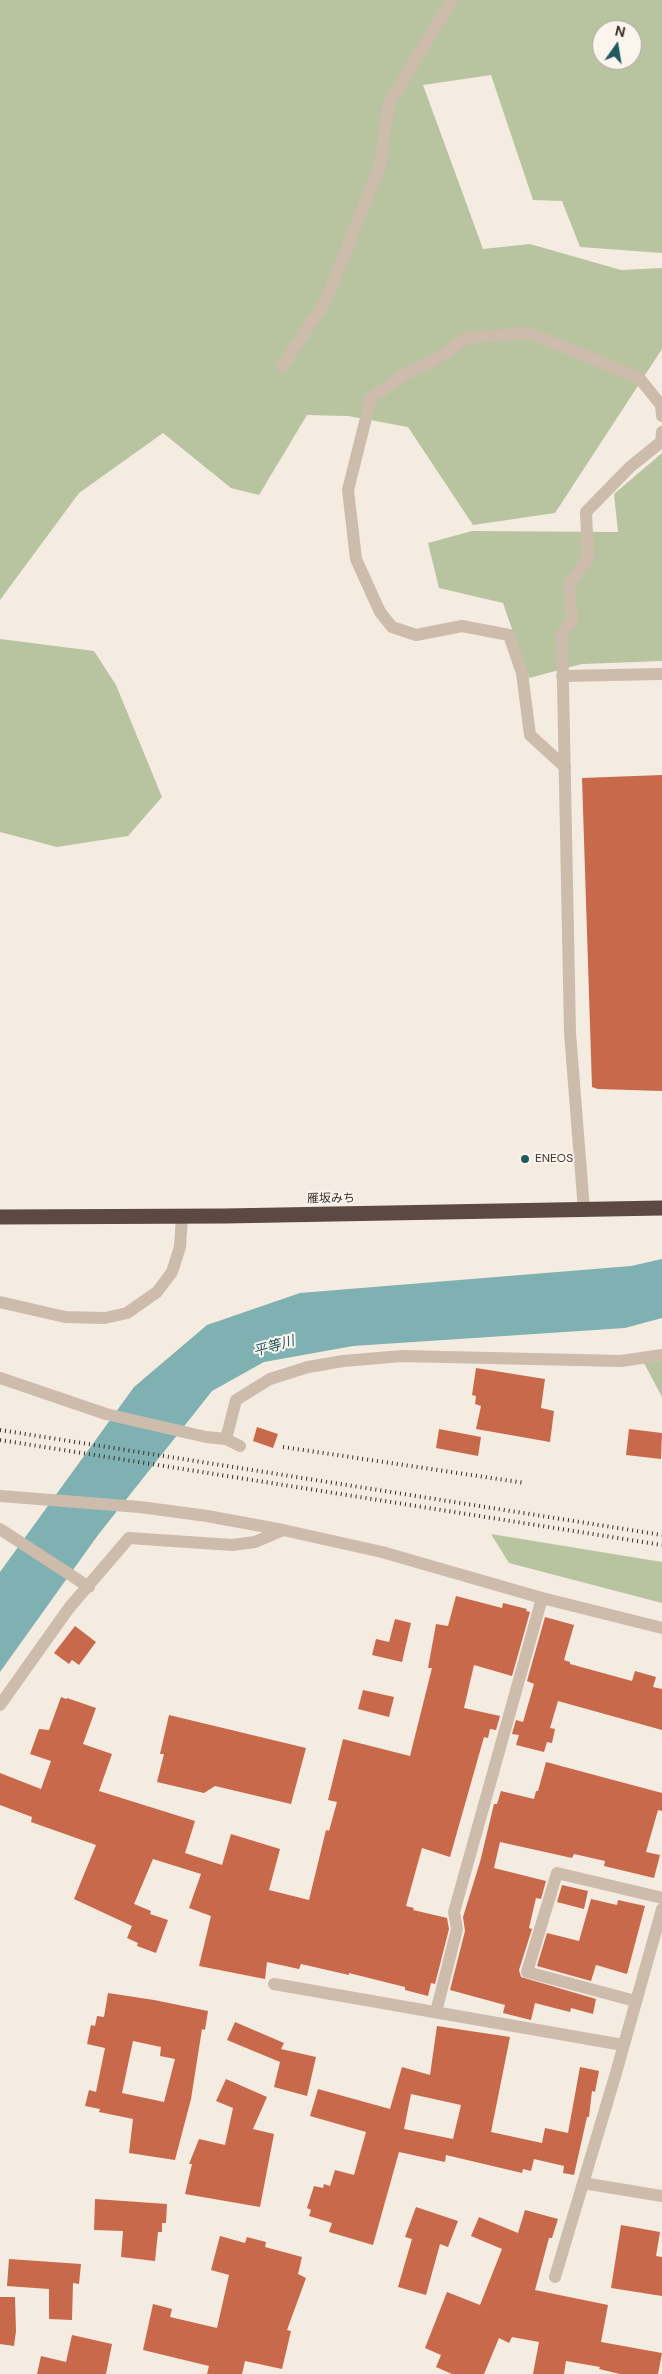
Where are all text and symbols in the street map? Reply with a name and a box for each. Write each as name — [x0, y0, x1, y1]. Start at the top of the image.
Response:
north arrow — [592, 20, 642, 70]
text: N — [613, 21, 627, 41]
place label: ENEOS — [535, 1152, 573, 1166]
marker: ENEOS — [519, 1153, 531, 1165]
street label: 雁坂みち — [307, 1191, 355, 1207]
water label: 平等川 — [251, 1333, 297, 1361]

